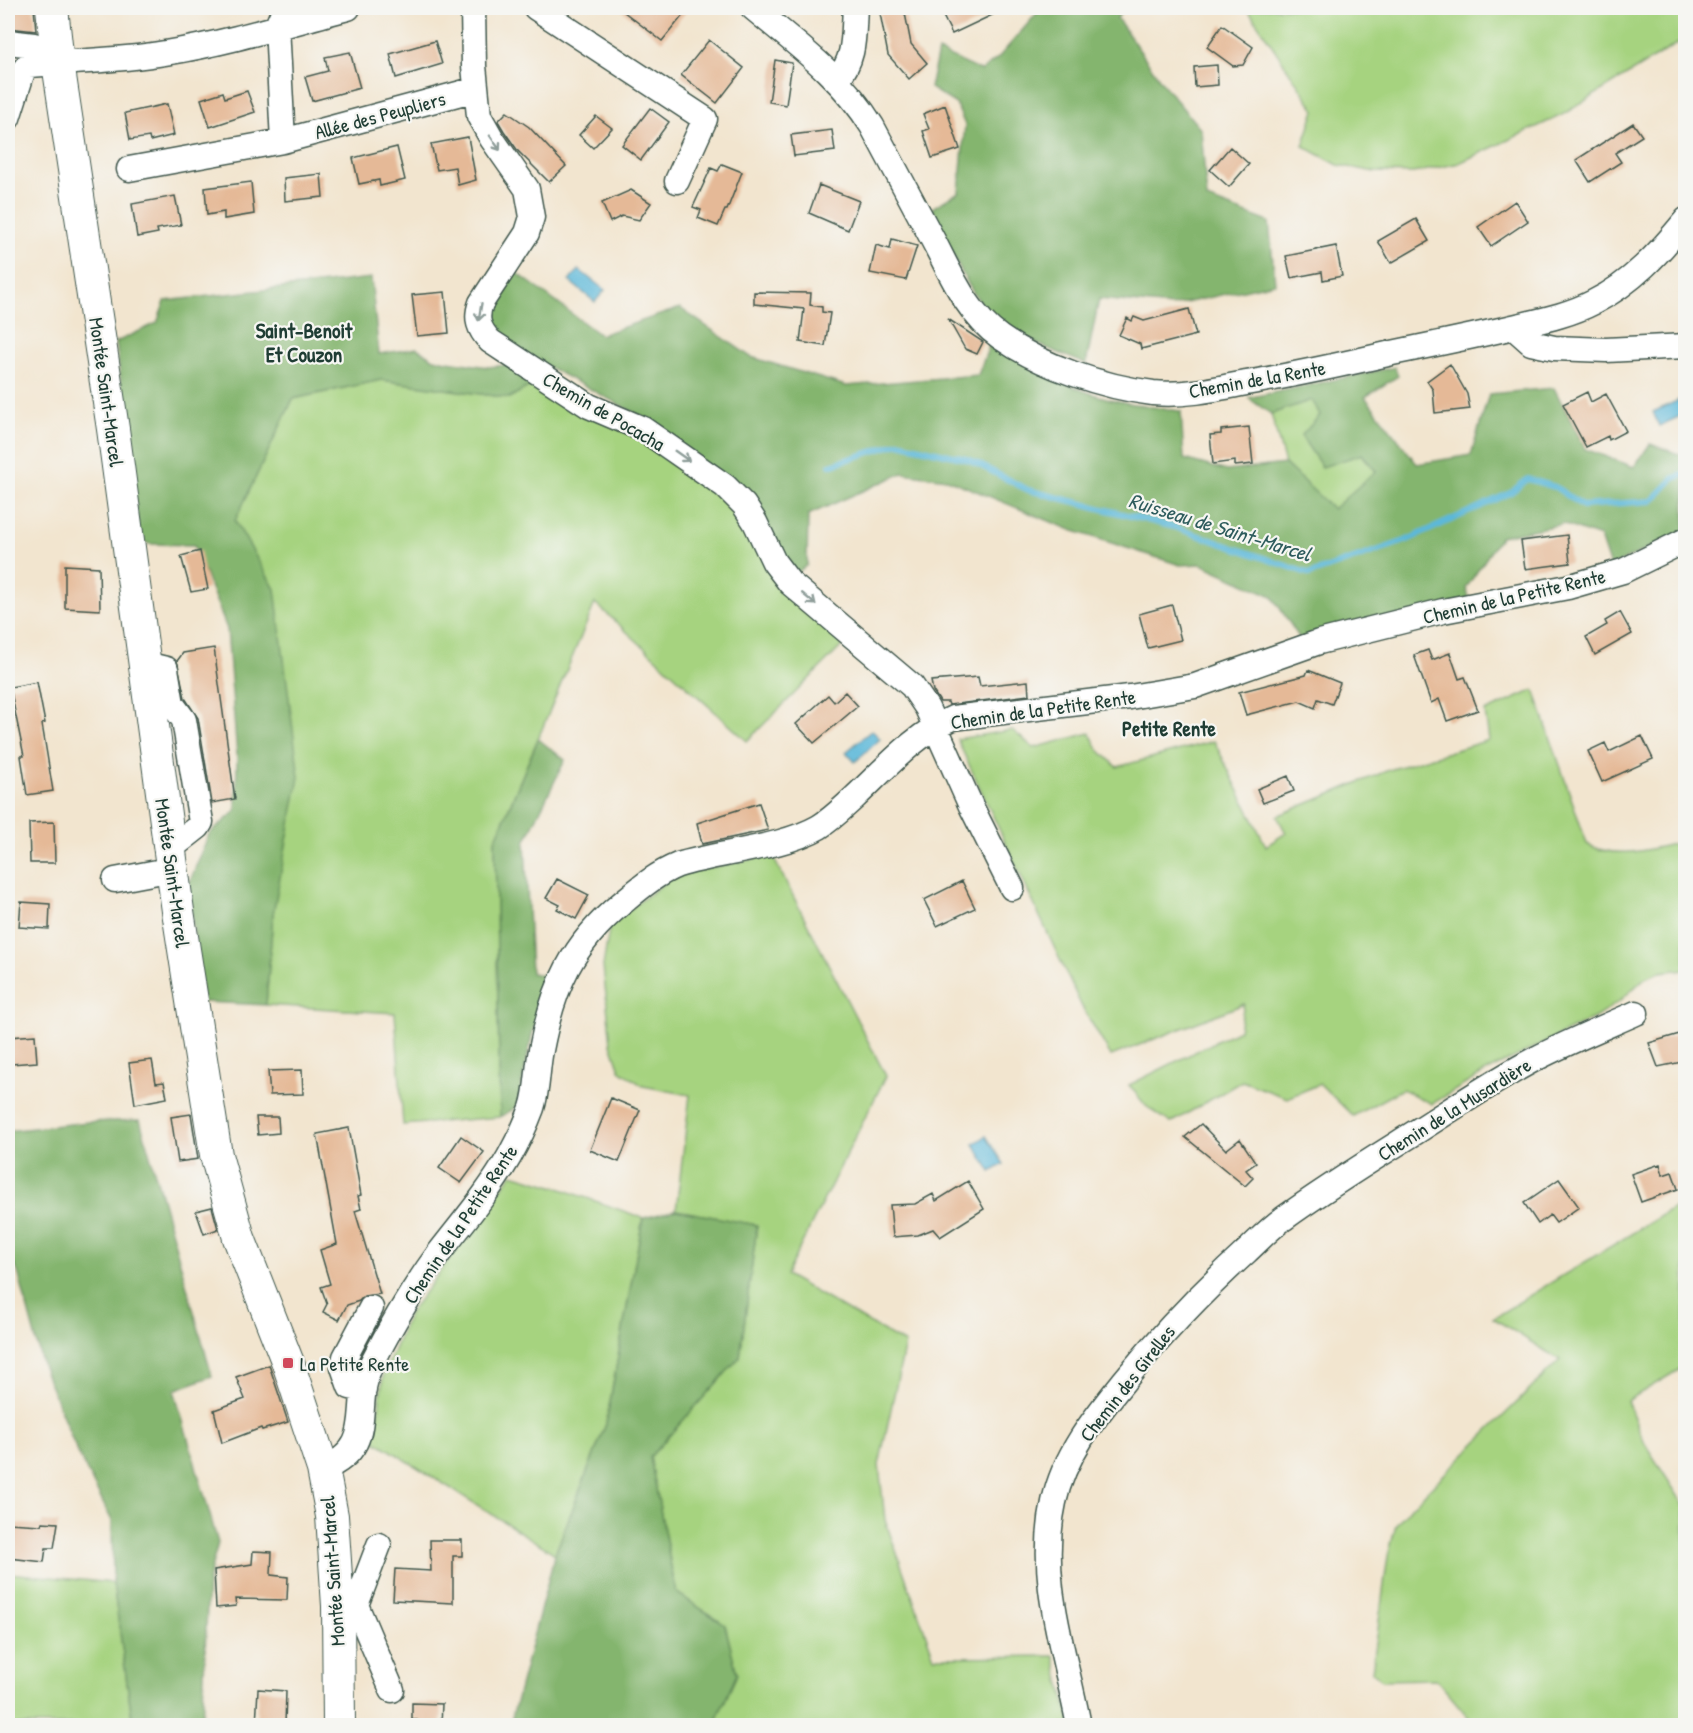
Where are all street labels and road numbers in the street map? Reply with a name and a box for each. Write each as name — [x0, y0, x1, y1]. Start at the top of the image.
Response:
street label: Allée des Peupliers — [312, 85, 449, 145]
street label: Montée Saint-Marcel — [83, 316, 131, 469]
street label: Chemin de la Rente — [1187, 354, 1327, 404]
street label: Chemin de Pocacha — [538, 365, 670, 457]
street label: Chemin de la Petite Rente — [1420, 562, 1608, 630]
street label: Chemin de la Petite Rente — [949, 683, 1137, 735]
street label: Montée Saint-Marcel — [149, 797, 197, 950]
street label: Chemin de la Musardière — [1372, 1051, 1536, 1167]
street label: Chemin de la Petite Rente — [397, 1139, 523, 1309]
street label: Chemin des Girelles — [1073, 1319, 1181, 1447]
street label: Montée Saint-Marcel — [313, 1494, 351, 1647]

